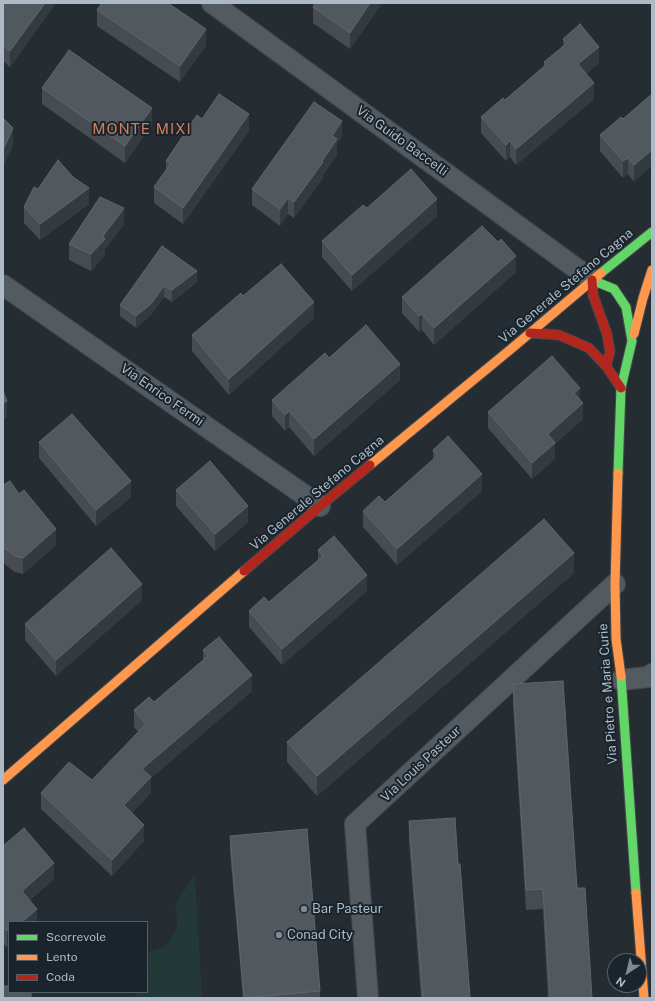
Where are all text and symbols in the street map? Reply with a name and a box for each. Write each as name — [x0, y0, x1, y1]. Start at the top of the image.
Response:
street label: Via Guido Baccelli — [353, 103, 451, 179]
district label: MONTE MIXI — [92, 120, 192, 138]
street label: Via Generale Stefano Cagna — [496, 225, 636, 347]
street label: Via Enrico Fermi — [117, 361, 207, 429]
street label: Via Generale Stefano Cagna — [247, 432, 387, 554]
street label: Via Pietro e Maria Curie — [595, 623, 621, 765]
street label: Via Louis Pasteur — [378, 723, 464, 805]
place label: Bar Pasteur — [312, 901, 383, 917]
marker: Bar Pasteur — [299, 904, 309, 914]
legend — [8, 921, 148, 993]
place label: Conad City — [287, 927, 353, 943]
text: Scorrevole — [46, 930, 106, 944]
marker: Conad City — [274, 930, 284, 940]
text: Lento — [46, 950, 77, 964]
north arrow — [607, 953, 647, 993]
text: Coda — [46, 970, 75, 984]
text: N — [614, 975, 628, 989]

